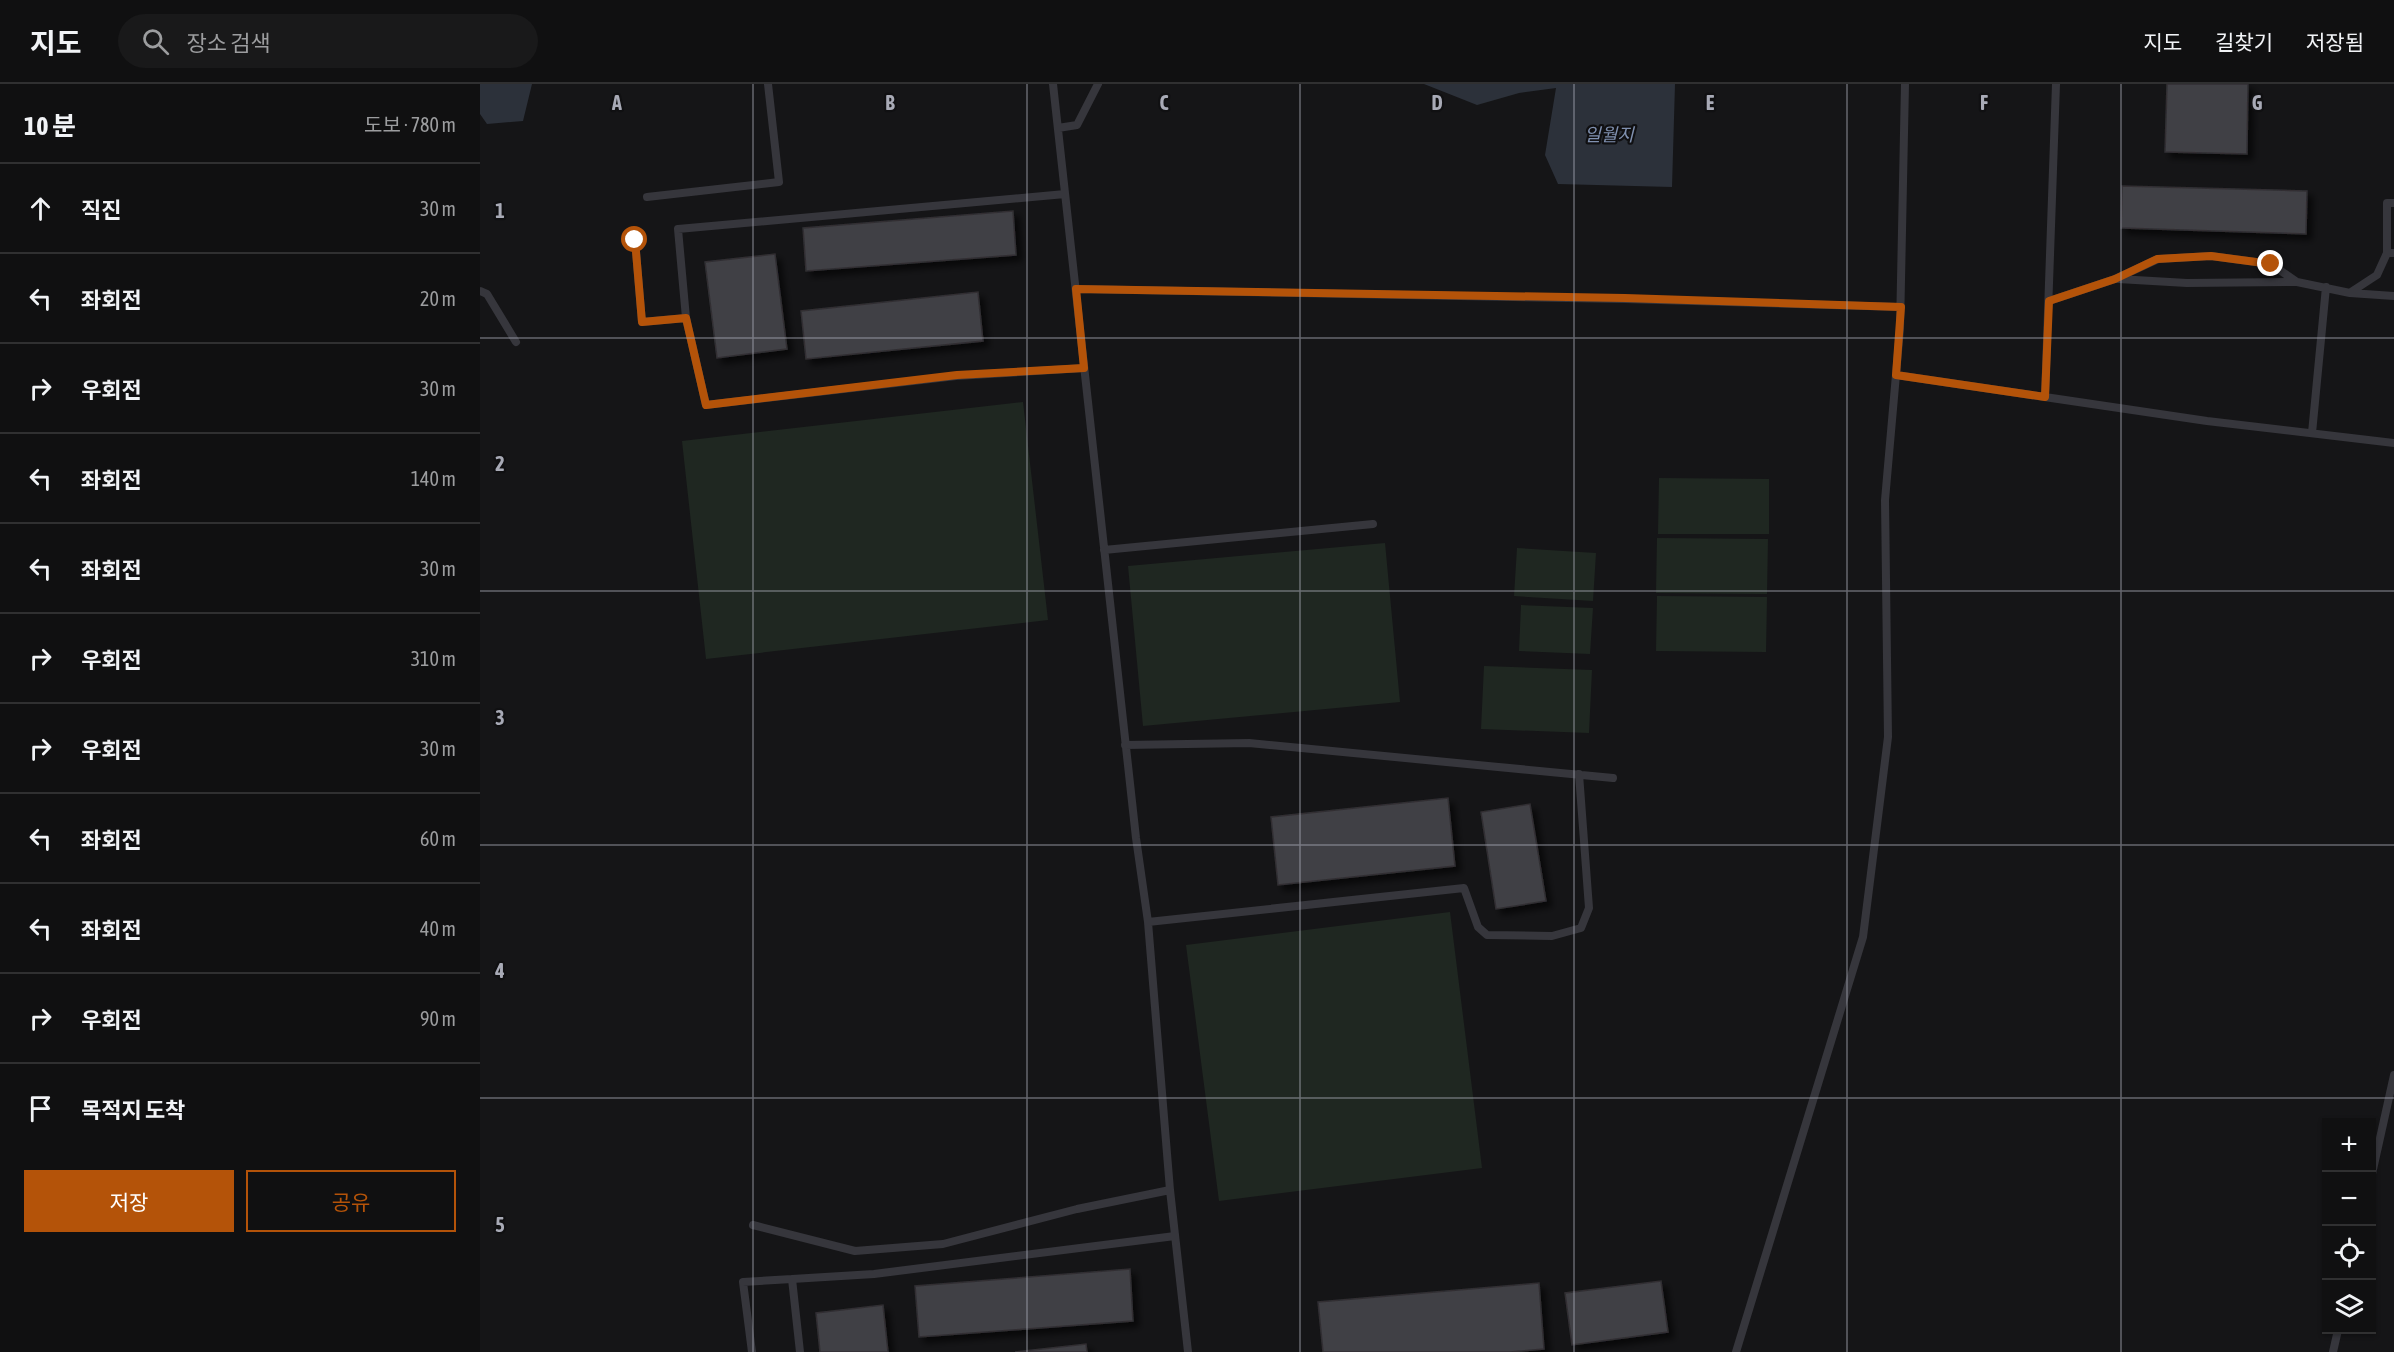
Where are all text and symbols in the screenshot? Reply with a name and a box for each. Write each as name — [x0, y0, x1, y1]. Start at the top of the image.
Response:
search box — [118, 14, 538, 68]
icon: search — [139, 25, 172, 58]
text: 지도 — [30, 27, 82, 59]
text: 장소 검색 — [187, 30, 271, 56]
text: 지도 — [2143, 30, 2182, 54]
text: 길찾기 — [2215, 30, 2273, 54]
text: 저장됨 — [2306, 30, 2364, 54]
text: A — [611, 91, 622, 114]
text: B — [885, 91, 895, 114]
text: C — [1160, 91, 1169, 114]
text: D — [1431, 91, 1443, 114]
text: E — [1706, 91, 1715, 114]
text: F — [1980, 91, 1988, 114]
text: G — [2252, 91, 2263, 114]
text: 10 분 — [24, 111, 76, 141]
text: 도보 · 780 m — [364, 113, 456, 136]
water label: 일월지 — [1584, 124, 1635, 145]
icon: ahead — [24, 192, 57, 225]
text: 직진 — [81, 197, 121, 223]
text: 30 m — [420, 197, 456, 220]
text: 1 — [495, 199, 505, 222]
route start — [621, 226, 647, 252]
route end — [2257, 250, 2283, 276]
icon: left — [24, 282, 57, 315]
text: 좌회전 — [81, 287, 142, 313]
text: 20 m — [420, 287, 456, 310]
icon: right — [24, 372, 57, 405]
text: 우회전 — [81, 377, 142, 403]
text: 30 m — [420, 377, 456, 400]
text: 2 — [495, 452, 505, 475]
icon: left — [24, 462, 57, 495]
text: 좌회전 — [81, 467, 142, 493]
text: 140 m — [411, 467, 456, 490]
icon: left — [24, 552, 57, 585]
text: 좌회전 — [81, 557, 142, 583]
text: 30 m — [420, 557, 456, 580]
icon: right — [24, 642, 57, 675]
text: 우회전 — [81, 647, 142, 673]
text: 310 m — [411, 647, 456, 670]
text: 3 — [495, 706, 505, 729]
icon: right — [24, 732, 57, 765]
text: 우회전 — [81, 737, 142, 763]
text: 30 m — [420, 737, 456, 760]
icon: left — [24, 822, 57, 855]
text: 좌회전 — [81, 827, 142, 853]
text: 60 m — [420, 827, 456, 850]
icon: left — [24, 912, 57, 945]
text: 좌회전 — [81, 917, 142, 943]
text: 40 m — [420, 917, 456, 940]
text: 4 — [494, 959, 505, 982]
icon: right — [24, 1002, 57, 1035]
text: 우회전 — [81, 1007, 142, 1033]
text: 90 m — [420, 1007, 456, 1030]
icon: arrive — [24, 1092, 57, 1125]
text: 목적지 도착 — [81, 1097, 185, 1123]
map controls — [2322, 1118, 2376, 1334]
button: + — [2322, 1118, 2376, 1172]
button: 저장 — [24, 1170, 234, 1232]
button: 공유 — [246, 1170, 456, 1232]
button: − — [2322, 1172, 2376, 1226]
text: 5 — [495, 1213, 505, 1236]
button: locate — [2322, 1226, 2376, 1280]
button: layers — [2322, 1280, 2376, 1334]

